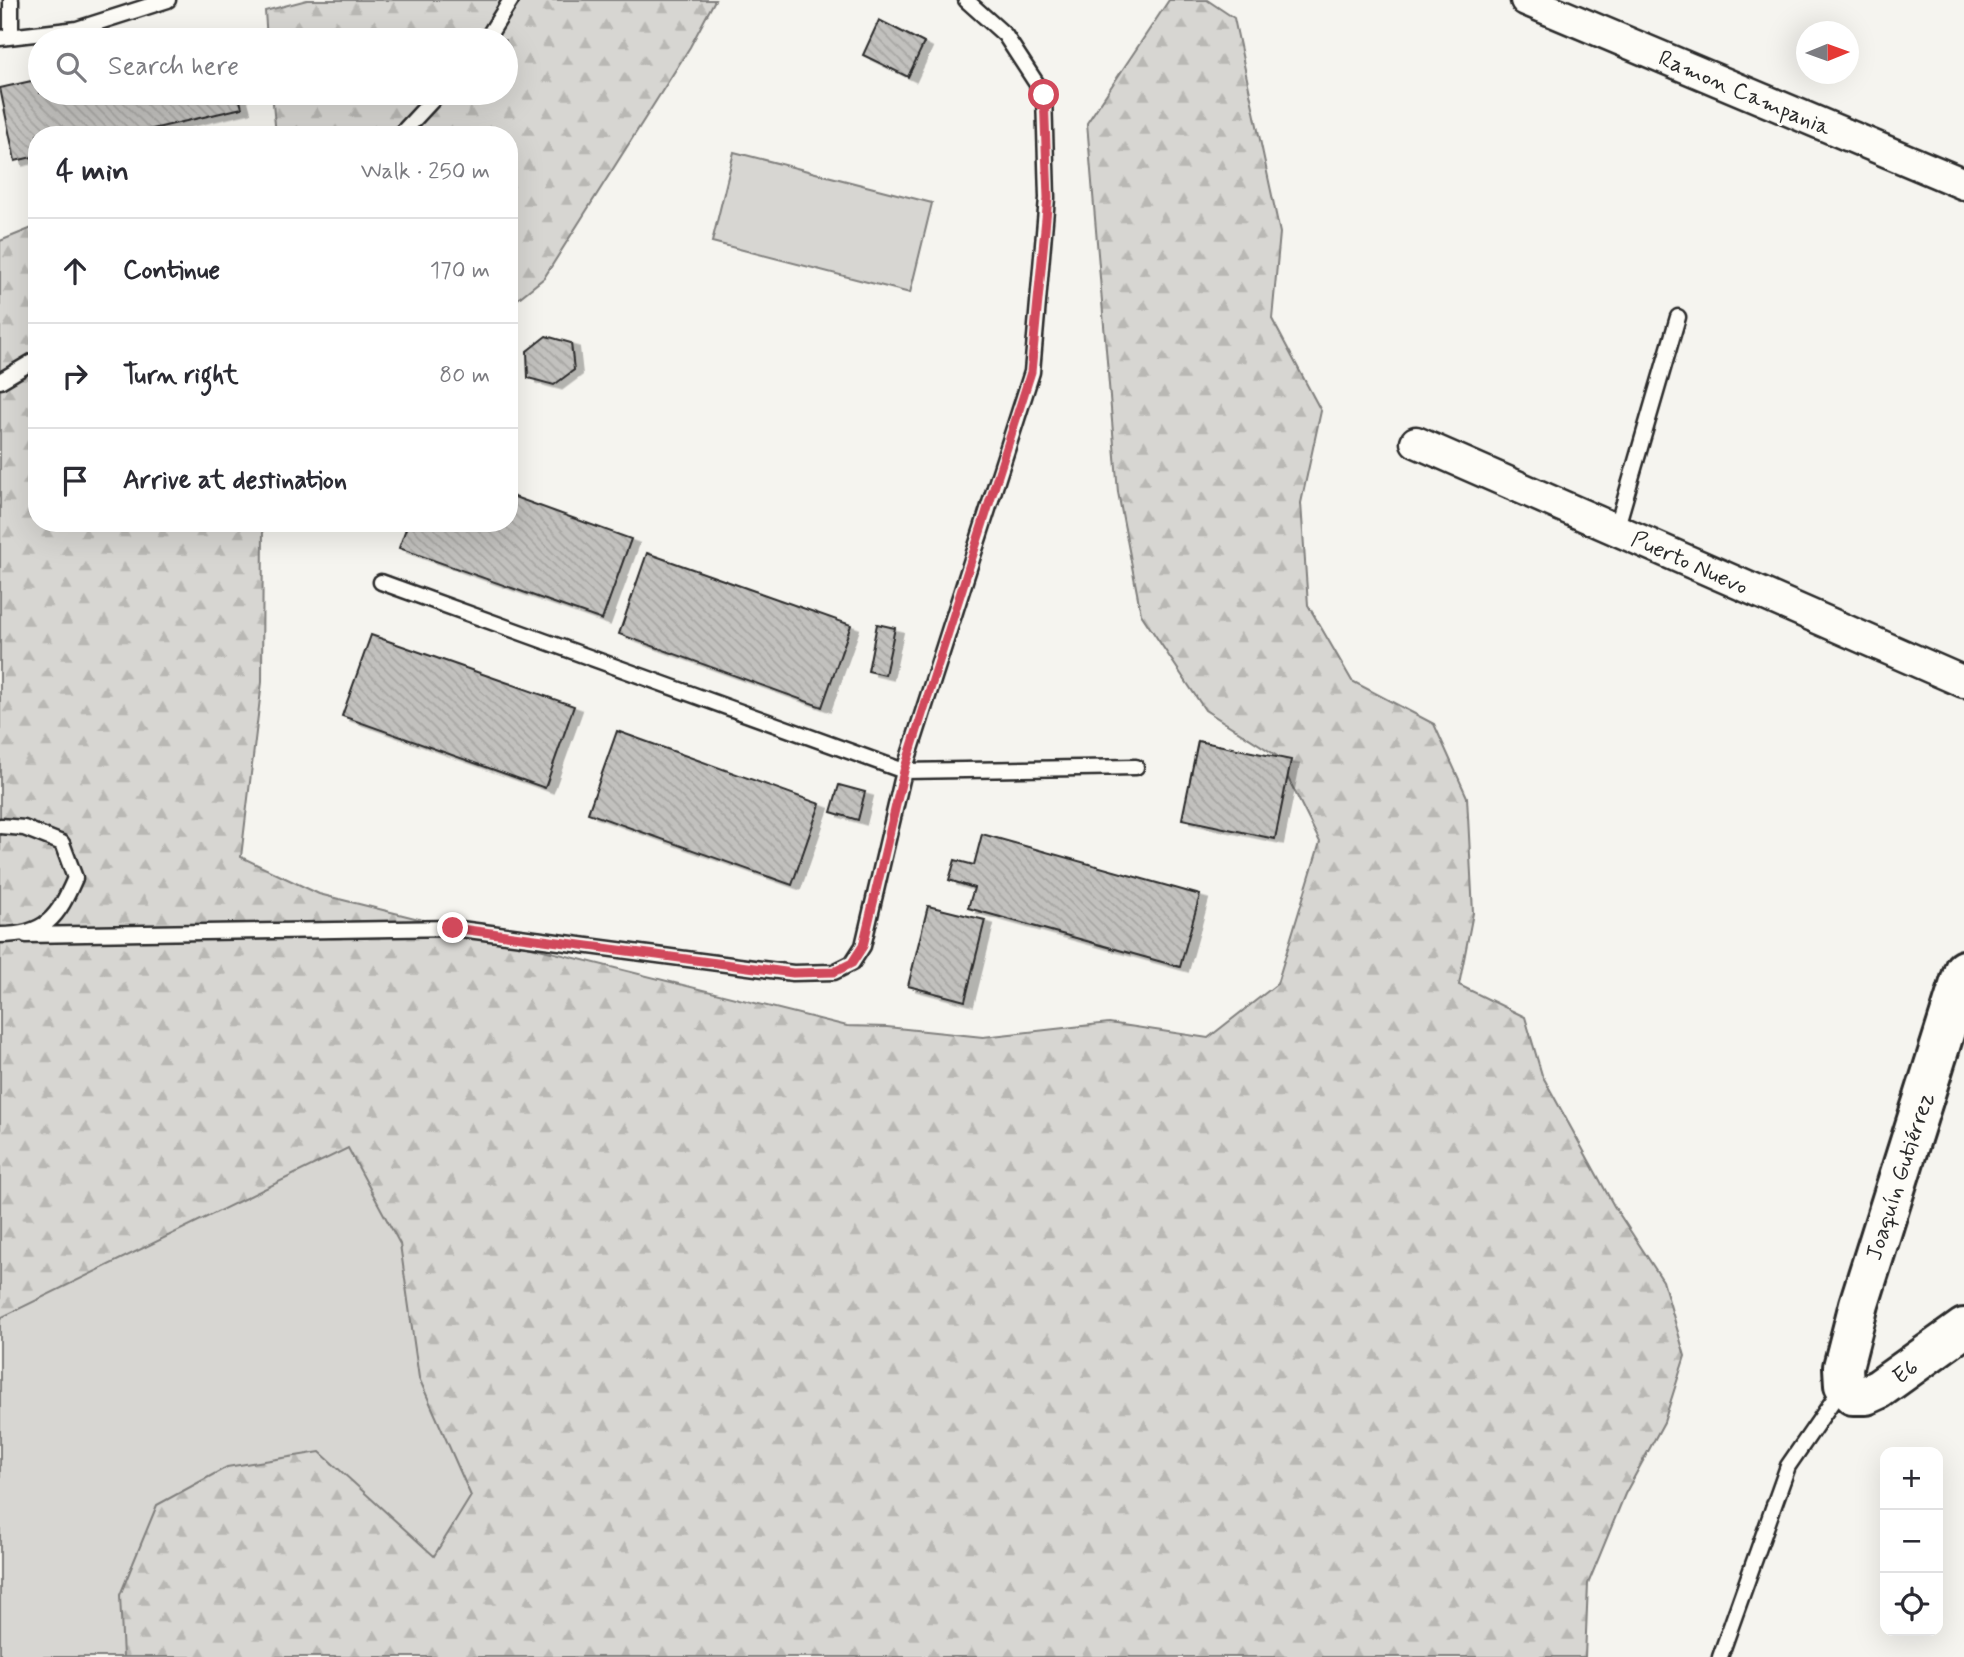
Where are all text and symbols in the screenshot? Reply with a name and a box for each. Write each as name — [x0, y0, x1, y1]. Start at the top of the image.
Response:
north arrow — [1796, 21, 1859, 84]
search box — [28, 28, 518, 105]
street label: Ramon Campania — [1653, 44, 1835, 144]
icon: search — [52, 48, 90, 86]
text: Search here — [108, 50, 239, 84]
route start — [1028, 79, 1059, 110]
text: 4 min — [56, 152, 129, 191]
text: Walk · 250 m — [361, 157, 490, 187]
icon: ahead — [56, 252, 94, 290]
text: Continue — [123, 254, 220, 288]
text: 170 m — [430, 256, 490, 286]
icon: right — [56, 357, 94, 395]
text: Turn right — [123, 359, 239, 393]
text: 80 m — [439, 361, 490, 391]
icon: arrive — [56, 462, 94, 500]
text: Arrive at destination — [123, 464, 347, 498]
street label: Puerto Nuevo — [1626, 525, 1752, 603]
route end — [437, 912, 468, 943]
street label: Joaquín Gutiérrez — [1860, 1089, 1942, 1264]
street label: E6 — [1887, 1353, 1925, 1392]
map controls — [1880, 1447, 1943, 1636]
button: + — [1880, 1447, 1943, 1510]
button: − — [1880, 1510, 1943, 1573]
button: locate — [1880, 1573, 1943, 1636]

